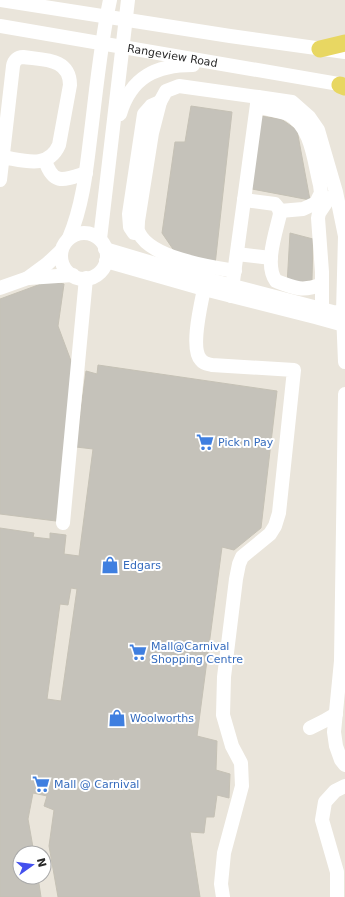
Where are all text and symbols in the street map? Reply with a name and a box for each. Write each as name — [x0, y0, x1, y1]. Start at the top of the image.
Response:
street label: Rangeview Road — [126, 42, 219, 70]
supermarket icon: Pick n Pay — [195, 432, 215, 452]
place label: Pick n Pay — [218, 436, 274, 449]
shop icon: Edgars — [100, 555, 120, 575]
place label: Edgars — [123, 559, 161, 572]
place label: Mall@Carnival Shopping Centre — [151, 640, 243, 666]
supermarket icon: Mall@Carnival Shopping Centre — [128, 642, 148, 662]
shop icon: Woolworths — [107, 708, 127, 728]
place label: Woolworths — [130, 712, 194, 725]
supermarket icon: Mall @ Carnival — [31, 774, 51, 794]
place label: Mall @ Carnival — [54, 778, 139, 791]
north arrow — [12, 845, 52, 885]
text: N — [34, 857, 49, 869]

